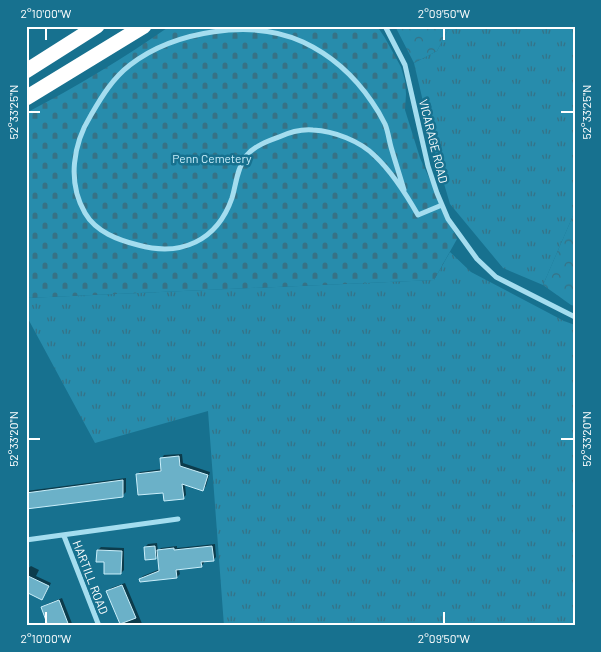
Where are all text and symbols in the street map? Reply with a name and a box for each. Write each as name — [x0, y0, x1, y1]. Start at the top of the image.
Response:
text: 2°10'00"W — [21, 6, 72, 20]
text: 2°09'50"W — [418, 6, 471, 20]
text: 52°33'25"N — [6, 85, 20, 140]
text: 52°33'25"N — [579, 85, 593, 140]
street label: VICARAGE ROAD — [417, 97, 451, 185]
park label: Penn Cemetery — [172, 151, 252, 165]
text: 52°33'20"N — [6, 411, 20, 467]
text: 52°33'20"N — [579, 411, 593, 467]
street label: HARTILL ROAD — [70, 538, 112, 616]
text: 2°10'00"W — [21, 631, 72, 645]
text: 2°09'50"W — [418, 631, 471, 645]

